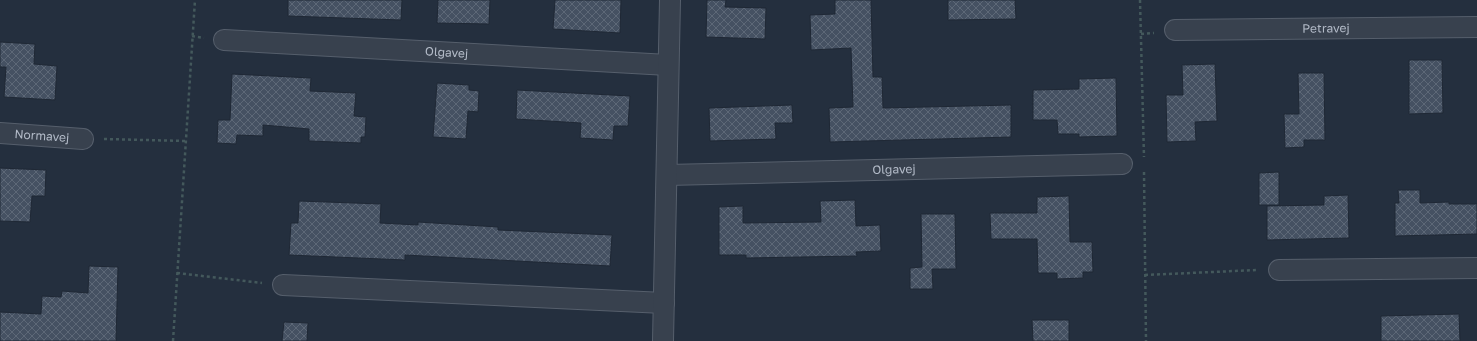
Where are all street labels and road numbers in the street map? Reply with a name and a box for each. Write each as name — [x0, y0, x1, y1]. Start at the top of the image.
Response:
street label: Petravej — [1302, 20, 1350, 36]
street label: Olgavej — [425, 43, 469, 61]
street label: Normavej — [14, 126, 70, 145]
street label: Olgavej — [872, 161, 916, 177]

